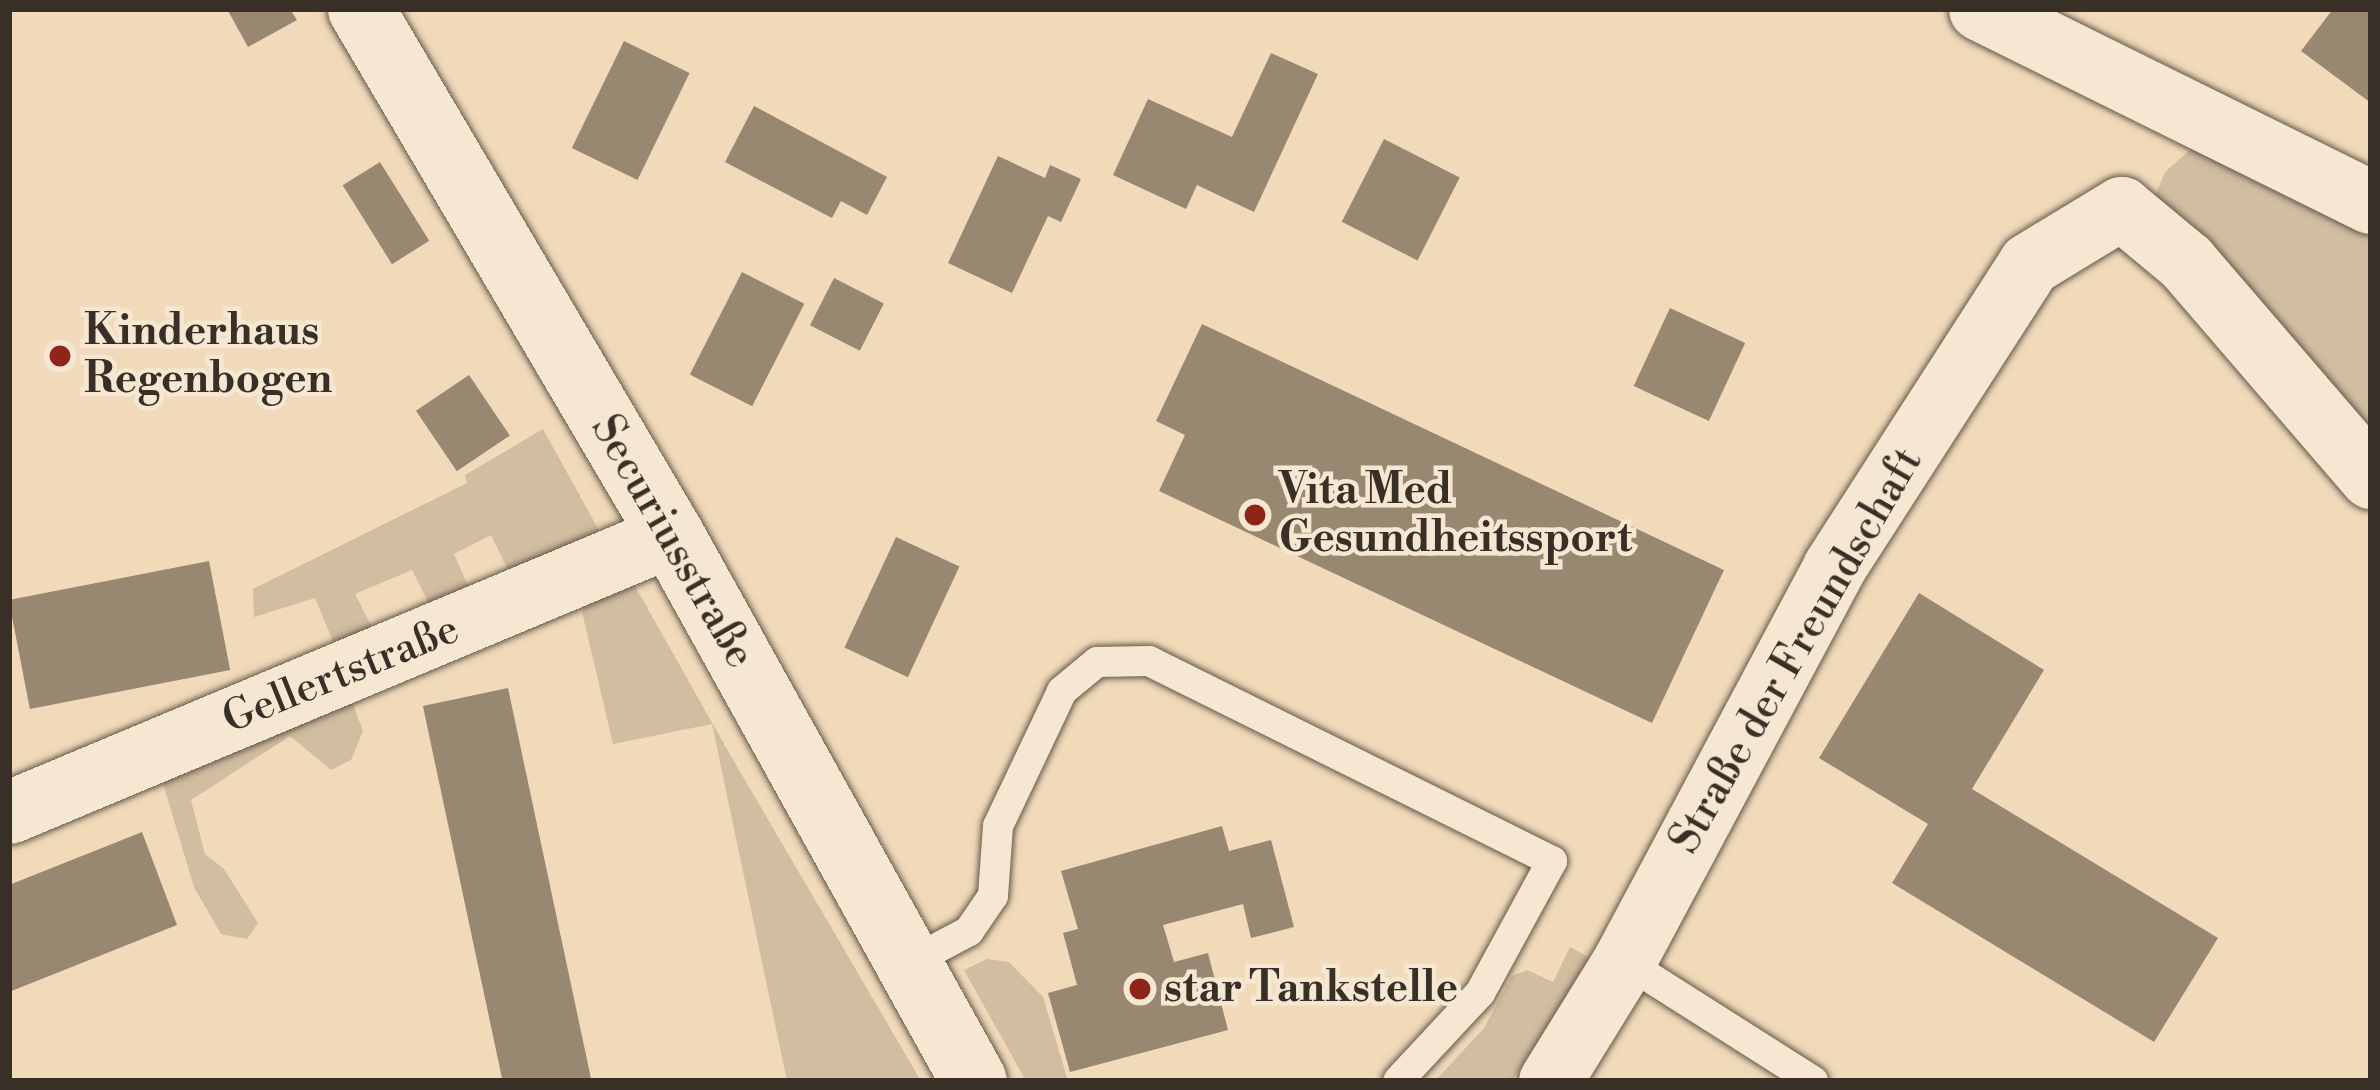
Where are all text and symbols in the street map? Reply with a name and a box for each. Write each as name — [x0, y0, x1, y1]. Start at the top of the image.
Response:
place label: Kinderhaus Regenbogen — [84, 307, 332, 406]
marker: Kinderhaus Regenbogen — [47, 343, 73, 369]
street label: Securiusstraße — [579, 407, 765, 677]
street label: Straße der Freundschaft — [1660, 439, 1934, 863]
place label: Vita Med Gesundheitssport — [1279, 466, 1632, 564]
marker: Vita Med Gesundheitssport — [1242, 502, 1268, 528]
street label: Gellertstraße — [216, 605, 466, 745]
place label: star Tankstelle — [1164, 964, 1458, 1014]
marker: star Tankstelle — [1127, 976, 1153, 1002]

